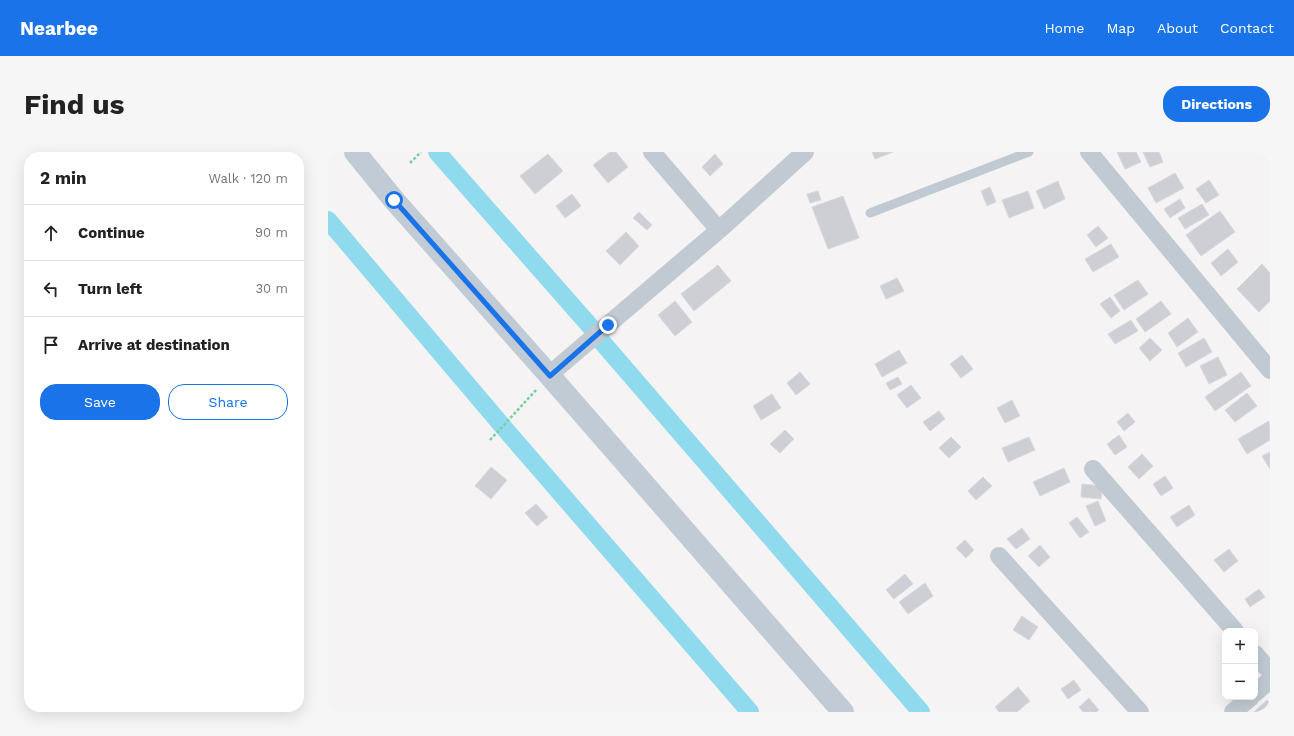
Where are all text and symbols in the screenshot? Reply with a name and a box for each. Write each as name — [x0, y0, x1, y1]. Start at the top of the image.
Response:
text: Nearbee — [20, 17, 98, 40]
text: Home — [1044, 20, 1084, 36]
text: Map — [1106, 20, 1135, 36]
text: About — [1157, 20, 1198, 36]
text: Contact — [1220, 20, 1274, 36]
button: Directions — [1163, 86, 1270, 122]
text: Find us — [24, 88, 124, 121]
text: 2 min — [40, 168, 86, 188]
text: Walk · 120 m — [209, 171, 288, 186]
route start — [385, 191, 403, 209]
icon: ahead — [40, 222, 62, 244]
text: Continue — [78, 224, 145, 242]
text: 90 m — [255, 225, 288, 240]
icon: left — [40, 278, 62, 300]
text: Turn left — [78, 280, 142, 298]
text: 30 m — [256, 281, 288, 296]
route end — [599, 316, 617, 334]
icon: arrive — [40, 334, 62, 356]
text: Arrive at destination — [78, 336, 230, 354]
button: Save — [40, 384, 160, 420]
button: Share — [168, 384, 288, 420]
map controls — [1222, 628, 1258, 700]
button: + — [1222, 628, 1258, 664]
button: − — [1222, 664, 1258, 700]

